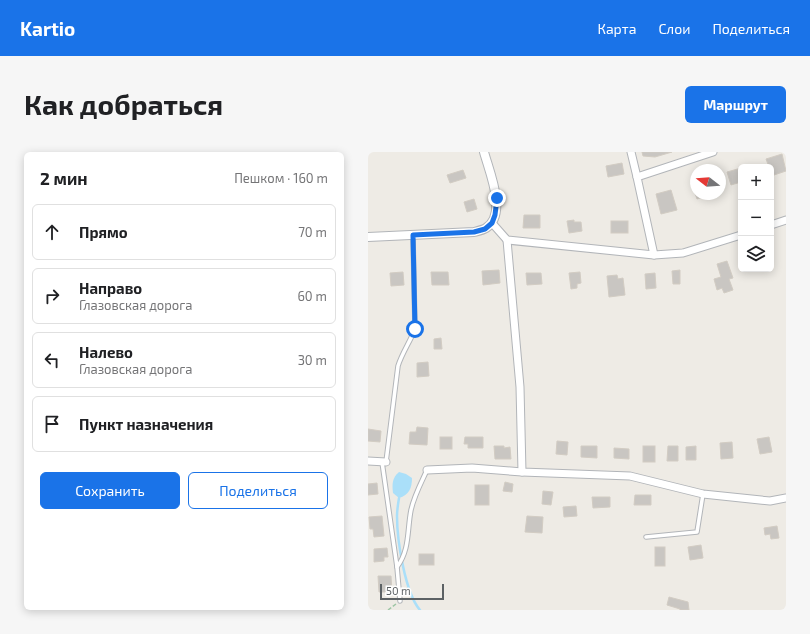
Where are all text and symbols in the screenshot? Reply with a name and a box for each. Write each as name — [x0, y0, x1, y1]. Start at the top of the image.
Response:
text: Kartio — [20, 17, 75, 40]
text: Карта — [597, 20, 636, 37]
text: Слои — [658, 20, 690, 37]
text: Поделиться — [712, 20, 790, 37]
button: Маршрут — [685, 86, 786, 123]
text: Как добраться — [24, 87, 223, 121]
north arrow — [690, 164, 726, 200]
map controls — [738, 164, 774, 272]
button: + — [738, 164, 774, 200]
text: 2 мин — [40, 168, 88, 188]
text: Пешком · 160 m — [234, 170, 328, 186]
route end — [488, 189, 506, 207]
button: − — [738, 200, 774, 236]
icon: ahead — [41, 221, 63, 243]
text: Прямо — [79, 223, 128, 241]
text: 70 m — [298, 224, 327, 240]
button: layers — [738, 236, 774, 272]
text: Направо — [79, 279, 142, 297]
icon: right — [41, 285, 63, 307]
text: 60 m — [297, 288, 327, 304]
text: Глазовская дорога — [79, 297, 192, 313]
route start — [406, 320, 424, 338]
text: Налево — [79, 343, 133, 361]
icon: left — [41, 349, 63, 371]
text: 30 m — [298, 352, 327, 368]
text: Глазовская дорога — [79, 361, 192, 377]
icon: arrive — [41, 413, 63, 435]
text: Пункт назначения — [79, 415, 213, 433]
button: Сохранить — [40, 472, 180, 509]
button: Поделиться — [188, 472, 328, 509]
scale bar — [380, 582, 444, 601]
text: 50 m — [386, 584, 411, 597]

